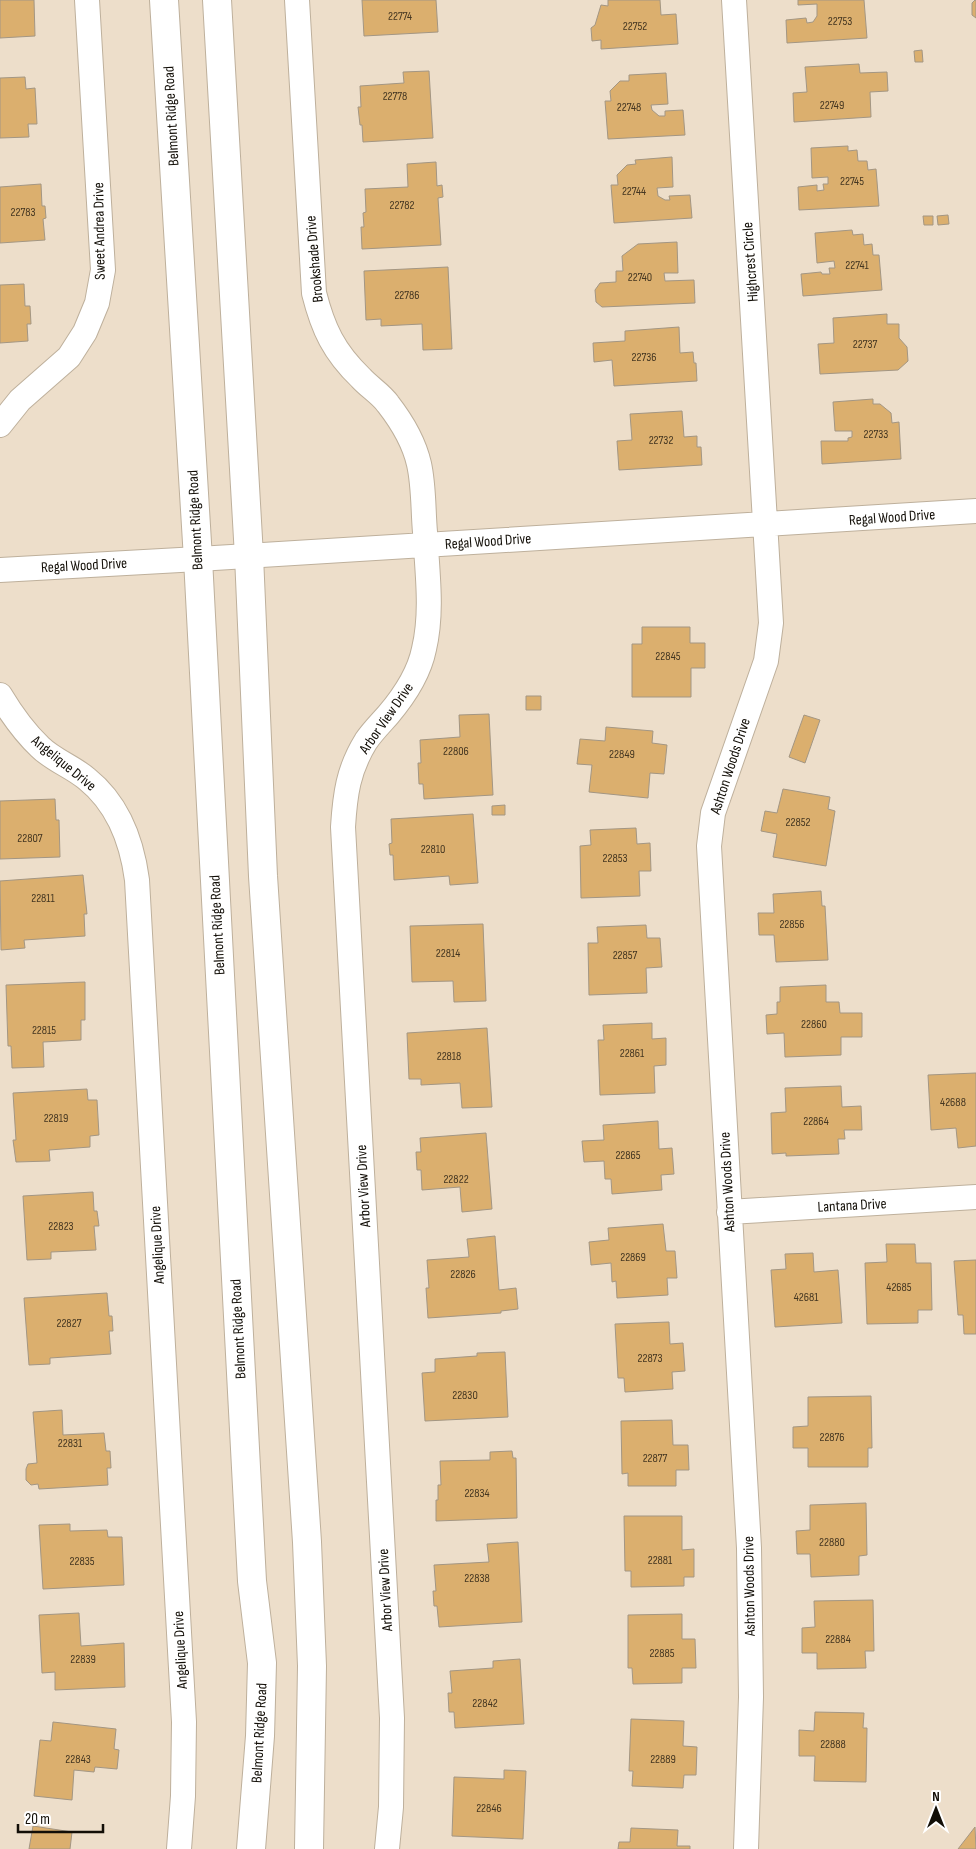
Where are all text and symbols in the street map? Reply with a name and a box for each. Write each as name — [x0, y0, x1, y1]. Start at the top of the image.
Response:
house number: 22774 — [388, 9, 412, 24]
house number: 22753 — [828, 14, 852, 29]
house number: 22752 — [623, 19, 647, 34]
street label: Belmont Ridge Road — [159, 65, 184, 166]
house number: 22778 — [383, 89, 407, 104]
house number: 22749 — [820, 98, 844, 113]
house number: 22748 — [617, 100, 641, 115]
house number: 22745 — [840, 174, 864, 189]
street label: Sweet Andrea Drive — [89, 182, 110, 280]
house number: 22744 — [622, 184, 646, 199]
house number: 22782 — [389, 198, 415, 213]
house number: 22783 — [11, 205, 35, 220]
street label: Brookshade Drive — [301, 215, 328, 303]
street label: Highcrest Circle — [738, 221, 763, 303]
house number: 22741 — [845, 258, 869, 273]
house number: 22740 — [628, 270, 652, 285]
house number: 22786 — [394, 288, 420, 303]
house number: 22737 — [853, 337, 877, 352]
house number: 22736 — [632, 350, 657, 365]
house number: 22733 — [864, 427, 888, 442]
house number: 22732 — [649, 433, 673, 448]
street label: Belmont Ridge Road — [183, 469, 208, 570]
street label: Regal Wood Drive — [848, 505, 936, 530]
street label: Regal Wood Drive — [444, 529, 532, 554]
street label: Regal Wood Drive — [40, 554, 128, 577]
house number: 22845 — [655, 649, 681, 664]
street label: Arbor View Drive — [354, 679, 418, 758]
street label: Ashton Woods Drive — [706, 716, 755, 818]
street label: Angelique Drive — [27, 731, 100, 795]
house number: 22806 — [443, 744, 469, 759]
house number: 22849 — [609, 747, 635, 762]
house number: 22852 — [786, 815, 811, 830]
house number: 22807 — [17, 831, 43, 846]
house number: 22810 — [421, 842, 445, 857]
house number: 22853 — [603, 851, 628, 866]
street label: Belmont Ridge Road — [205, 874, 230, 975]
house number: 22811 — [31, 891, 56, 906]
house number: 22856 — [779, 917, 805, 932]
house number: 22814 — [436, 946, 460, 961]
house number: 22857 — [613, 948, 638, 963]
house number: 22860 — [801, 1017, 827, 1032]
house number: 22815 — [32, 1023, 56, 1038]
house number: 22861 — [620, 1046, 645, 1061]
house number: 22818 — [437, 1049, 461, 1064]
house number: 42688 — [940, 1095, 966, 1110]
house number: 22819 — [44, 1111, 68, 1126]
house number: 22864 — [803, 1114, 829, 1129]
street label: Ashton Woods Drive — [715, 1132, 740, 1233]
street label: Arbor View Drive — [352, 1144, 375, 1229]
house number: 22865 — [615, 1148, 641, 1163]
house number: 22822 — [443, 1172, 469, 1187]
street label: Lantana Drive — [817, 1194, 887, 1217]
street label: Angelique Drive — [146, 1205, 169, 1285]
house number: 22823 — [48, 1219, 74, 1234]
house number: 22869 — [620, 1250, 646, 1265]
house number: 22826 — [450, 1267, 476, 1282]
street label: Belmont Ridge Road — [226, 1278, 251, 1379]
house number: 42685 — [886, 1280, 912, 1295]
house number: 42681 — [794, 1290, 819, 1305]
house number: 22827 — [56, 1316, 82, 1331]
house number: 22873 — [638, 1351, 662, 1366]
house number: 22830 — [452, 1388, 478, 1403]
house number: 22876 — [819, 1430, 845, 1445]
house number: 22831 — [58, 1436, 83, 1451]
house number: 22877 — [643, 1451, 668, 1466]
house number: 22834 — [464, 1486, 490, 1501]
house number: 22880 — [819, 1535, 845, 1550]
street label: Ashton Woods Drive — [739, 1536, 760, 1637]
street label: Arbor View Drive — [374, 1548, 397, 1633]
house number: 22881 — [648, 1553, 673, 1568]
house number: 22835 — [70, 1554, 95, 1569]
house number: 22838 — [464, 1571, 490, 1586]
street label: Angelique Drive — [169, 1610, 192, 1690]
house number: 22884 — [825, 1632, 851, 1647]
house number: 22885 — [649, 1646, 675, 1661]
house number: 22839 — [70, 1652, 96, 1667]
street label: Belmont Ridge Road — [247, 1683, 272, 1784]
house number: 22842 — [472, 1696, 498, 1711]
house number: 22888 — [820, 1737, 846, 1752]
house number: 22843 — [65, 1752, 91, 1767]
house number: 22889 — [650, 1752, 676, 1767]
north arrow — [911, 1784, 961, 1834]
text: N — [932, 1788, 940, 1805]
house number: 22846 — [476, 1801, 502, 1816]
scale bar — [18, 1802, 102, 1834]
text: 20 m — [25, 1810, 50, 1829]

